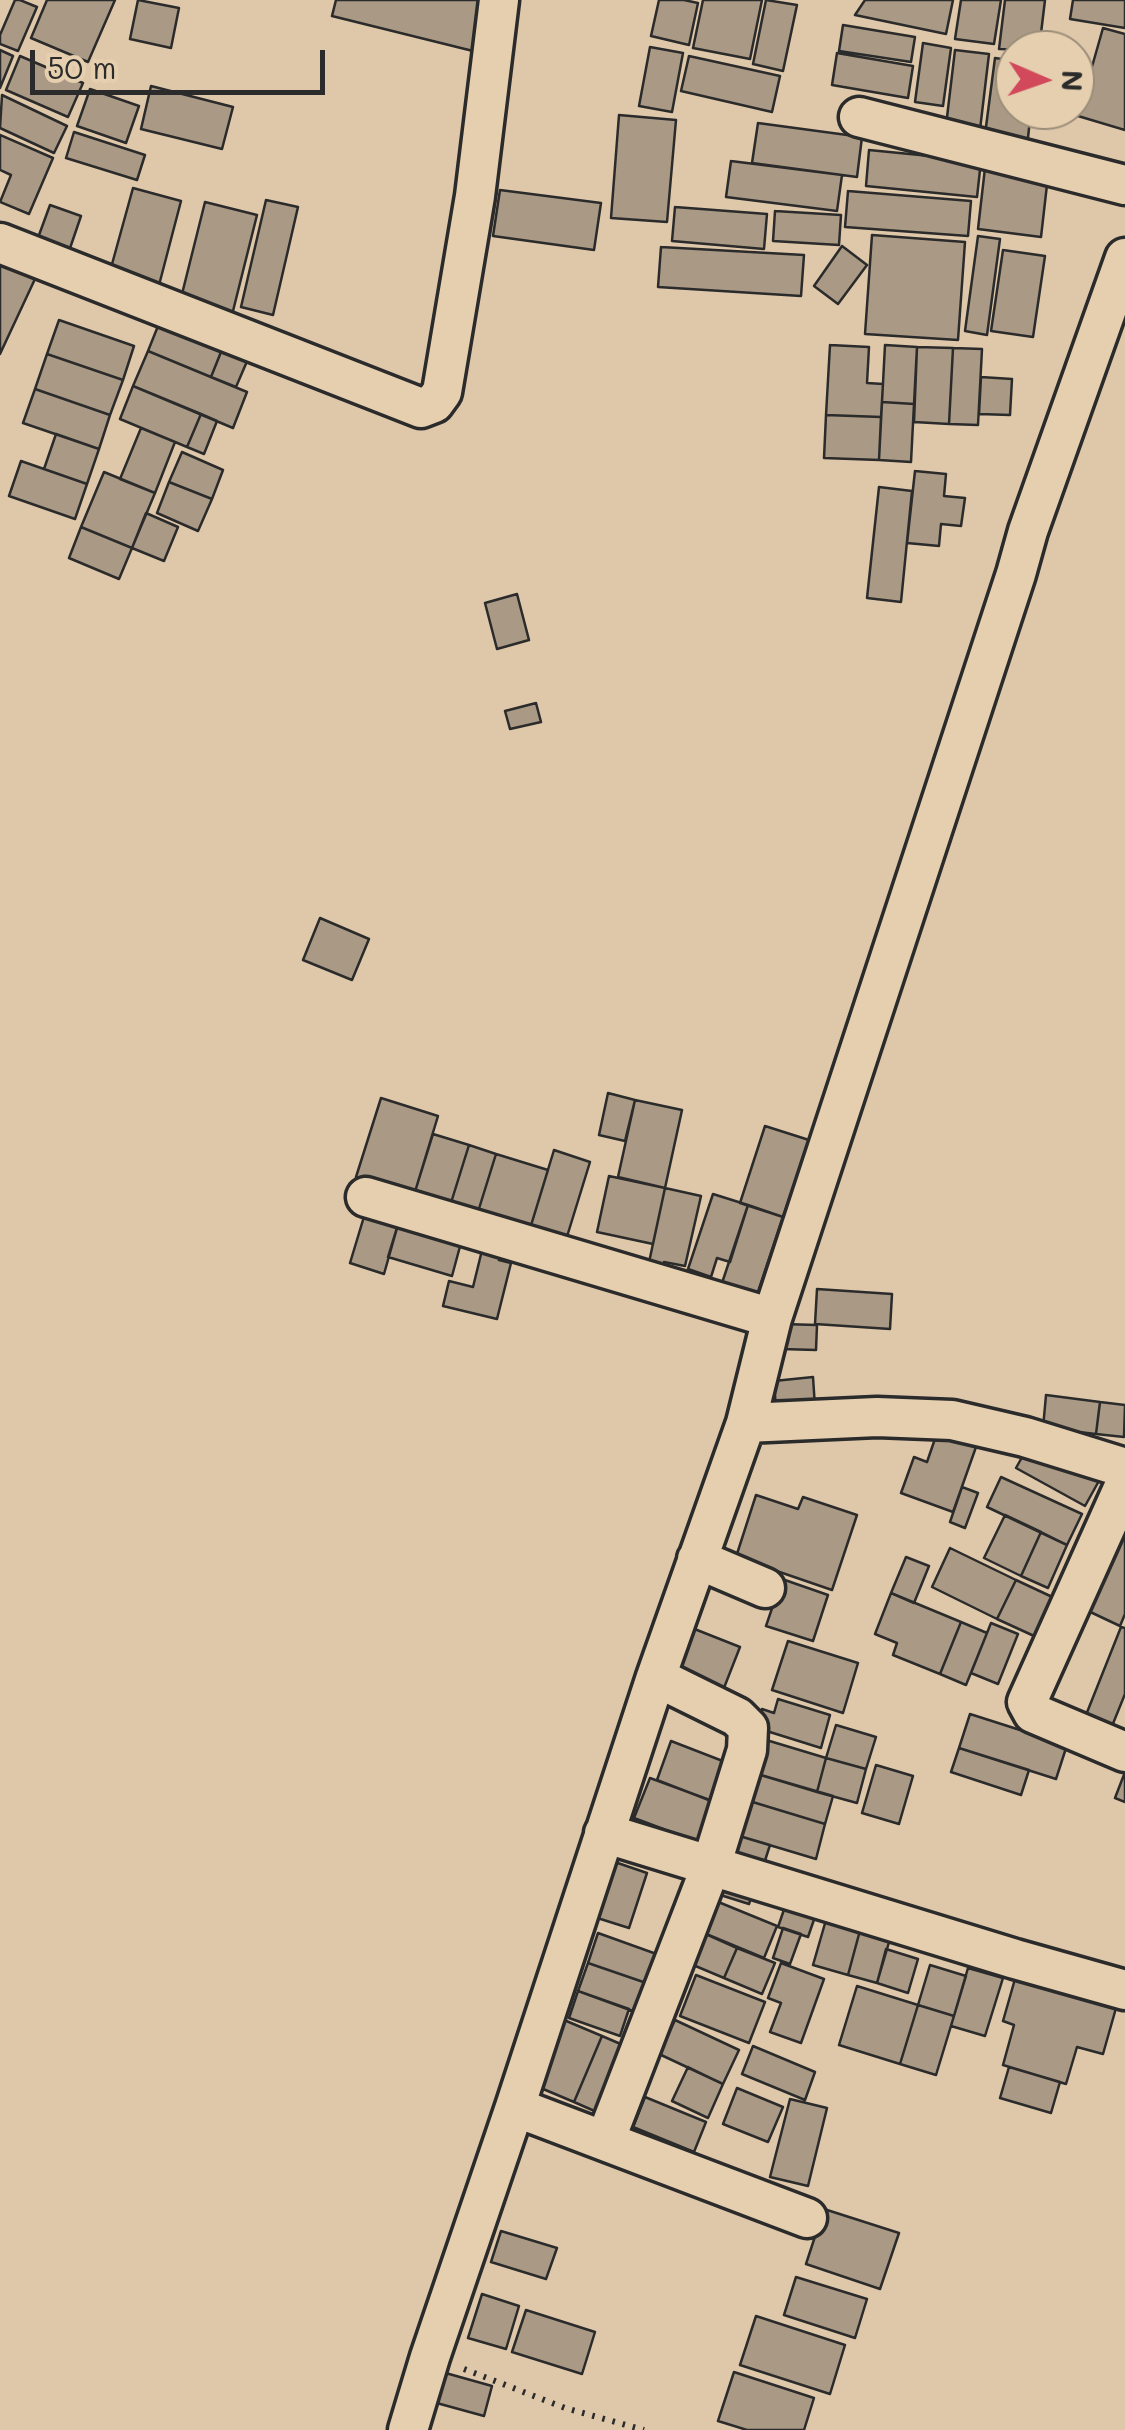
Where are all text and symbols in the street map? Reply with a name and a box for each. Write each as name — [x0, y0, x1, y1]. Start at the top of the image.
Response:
scale bar — [35, 30, 330, 92]
north arrow — [995, 30, 1095, 130]
text: 50 m — [47, 47, 117, 87]
text: N — [1055, 70, 1091, 92]

